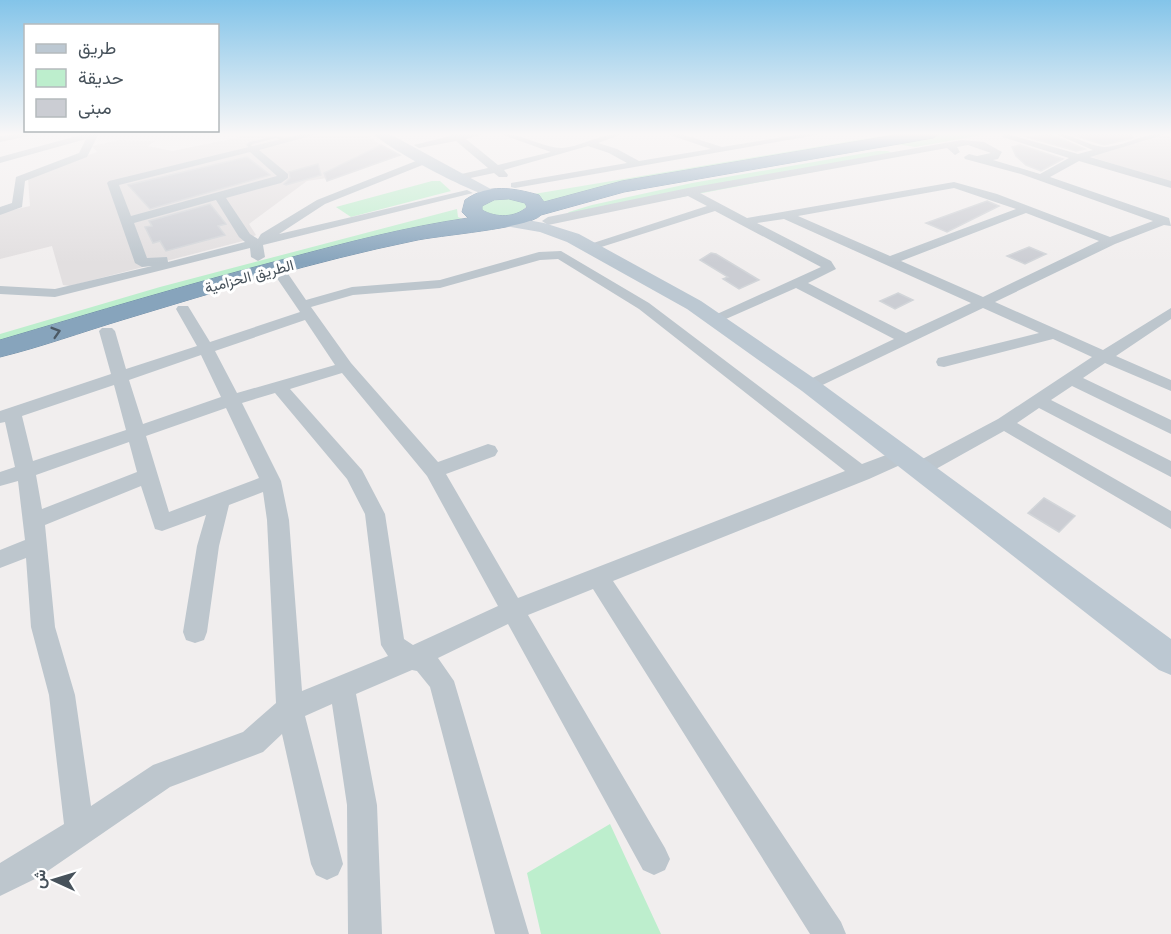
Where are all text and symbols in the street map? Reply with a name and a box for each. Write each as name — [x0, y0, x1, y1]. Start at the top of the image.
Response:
legend — [24, 24, 219, 132]
text: طريق — [78, 37, 116, 59]
text: حديقة — [78, 67, 124, 88]
text: مبنى — [78, 97, 112, 119]
street label: الطريق الحزامية — [202, 255, 296, 298]
one-way arrow — [50, 326, 61, 339]
north arrow — [24, 850, 84, 910]
text: ش — [28, 869, 50, 889]

